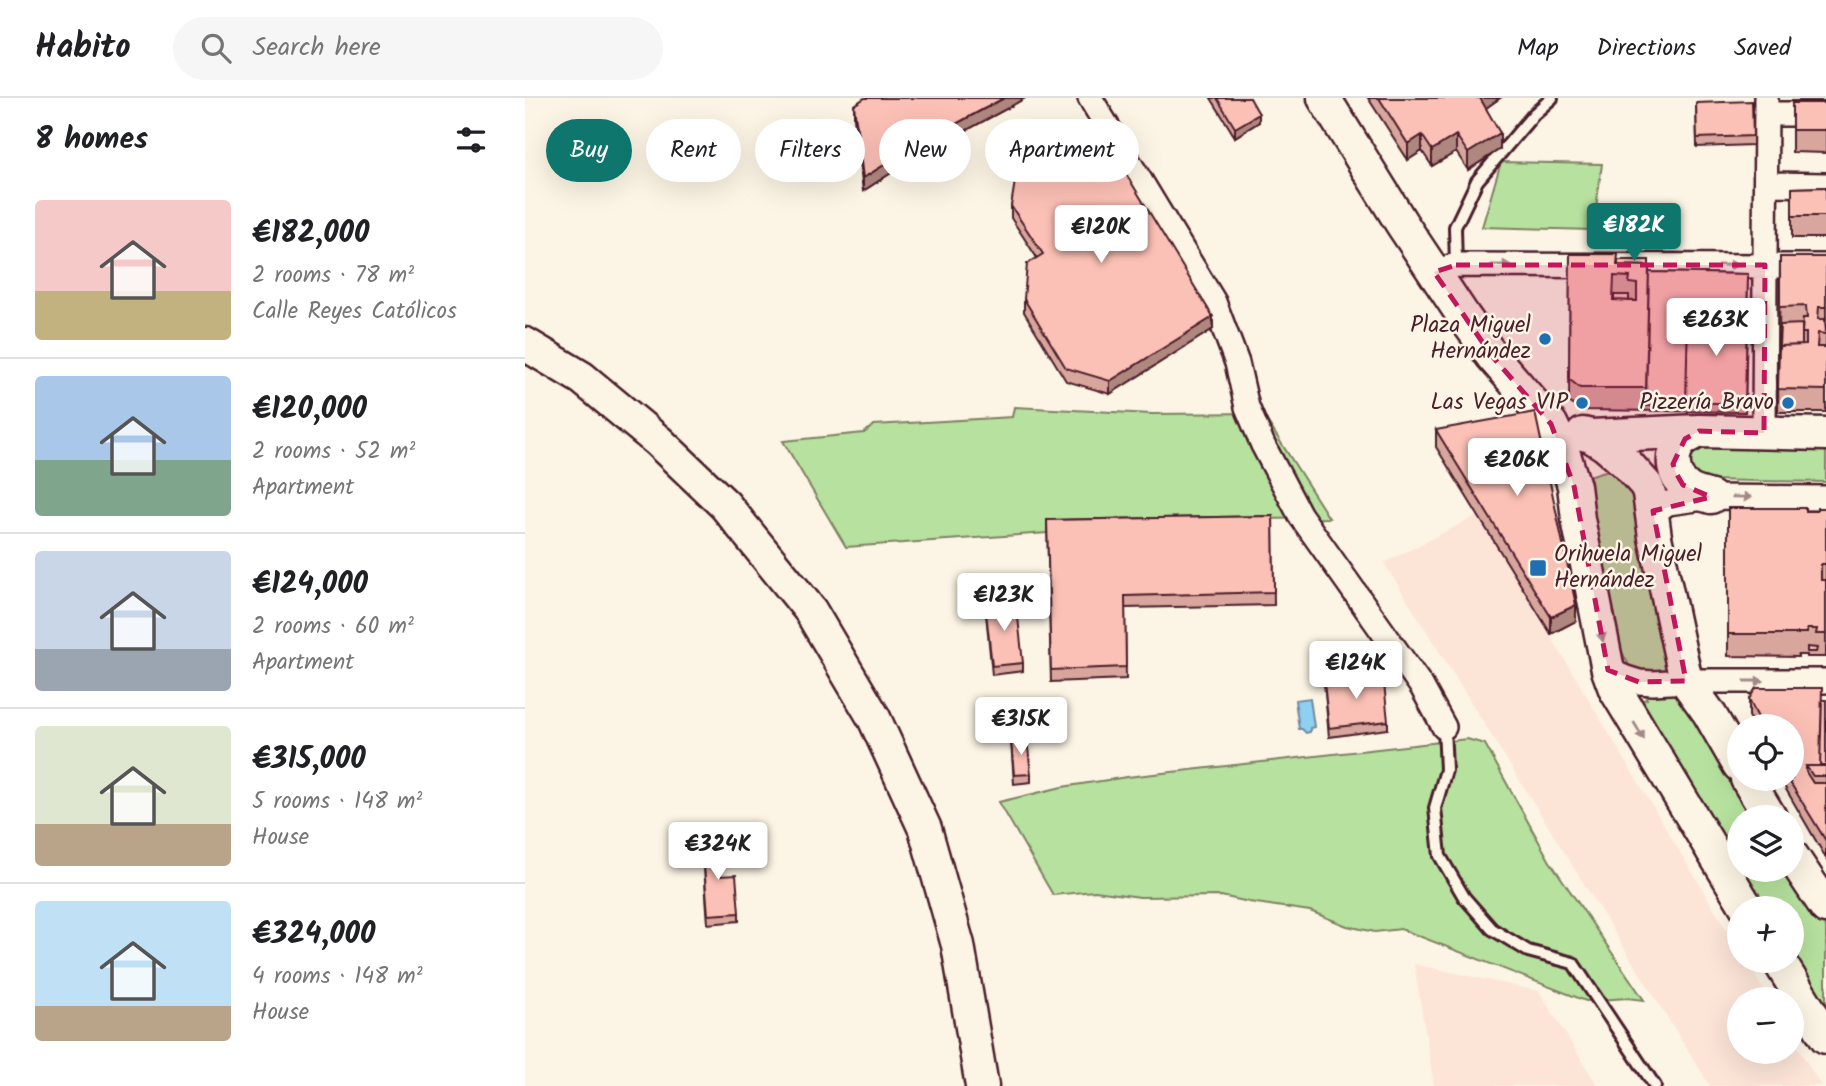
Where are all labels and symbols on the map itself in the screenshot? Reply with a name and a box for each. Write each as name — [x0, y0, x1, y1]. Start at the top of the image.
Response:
pin: €182K — [1585, 204, 1683, 263]
pin: €120K — [1052, 206, 1150, 265]
one-way arrow — [1490, 259, 1512, 271]
one-way arrow — [1718, 259, 1740, 271]
pin: €263K — [1667, 299, 1765, 358]
place label: Plaza Miguel Hernández — [1410, 308, 1531, 370]
marker: Plaza Miguel Hernández — [1537, 331, 1553, 347]
place label: Las Vegas VIP — [1430, 385, 1569, 421]
place label: Pizzería Bravo — [1639, 385, 1774, 421]
marker: Las Vegas VIP — [1574, 395, 1590, 411]
marker: Pizzería Bravo — [1780, 395, 1796, 411]
pin: €206K — [1468, 438, 1566, 498]
one-way arrow — [1731, 491, 1753, 503]
place label: Orihuela Miguel Hernández — [1554, 537, 1703, 599]
marker: Orihuela Miguel Hernández — [1528, 558, 1548, 578]
pin: €123K — [955, 574, 1053, 633]
one-way arrow — [1595, 621, 1606, 643]
pin: €124K — [1307, 642, 1405, 701]
one-way arrow — [1743, 675, 1765, 687]
pin: €315K — [972, 698, 1070, 757]
one-way arrow — [1633, 721, 1645, 740]
pin: €324K — [669, 822, 767, 882]

